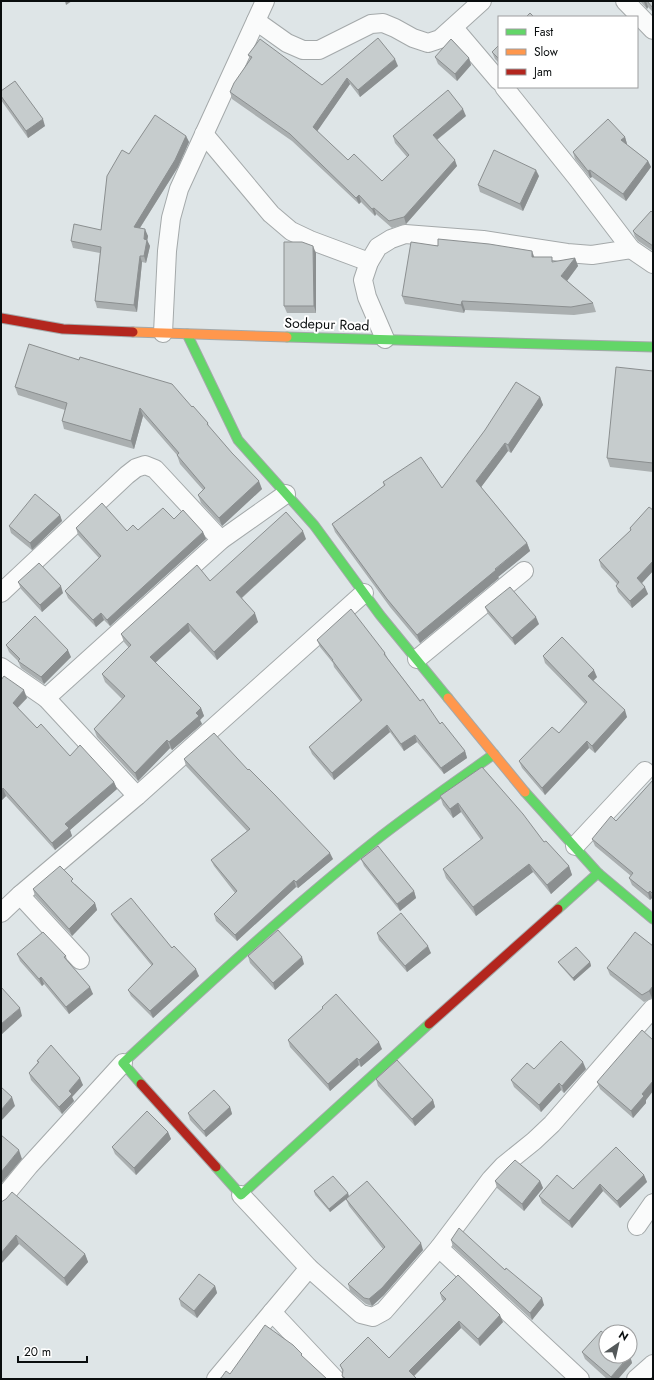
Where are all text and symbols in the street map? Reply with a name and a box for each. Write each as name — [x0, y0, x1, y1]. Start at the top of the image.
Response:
legend — [498, 16, 638, 88]
text: Fast — [534, 23, 553, 41]
text: Slow — [534, 43, 559, 61]
text: Jam — [532, 63, 552, 81]
street label: Sodepur Road — [284, 313, 370, 335]
north arrow — [598, 1324, 638, 1364]
text: N — [615, 1327, 632, 1345]
scale bar — [18, 1338, 87, 1364]
text: 20 m — [24, 1343, 51, 1361]

